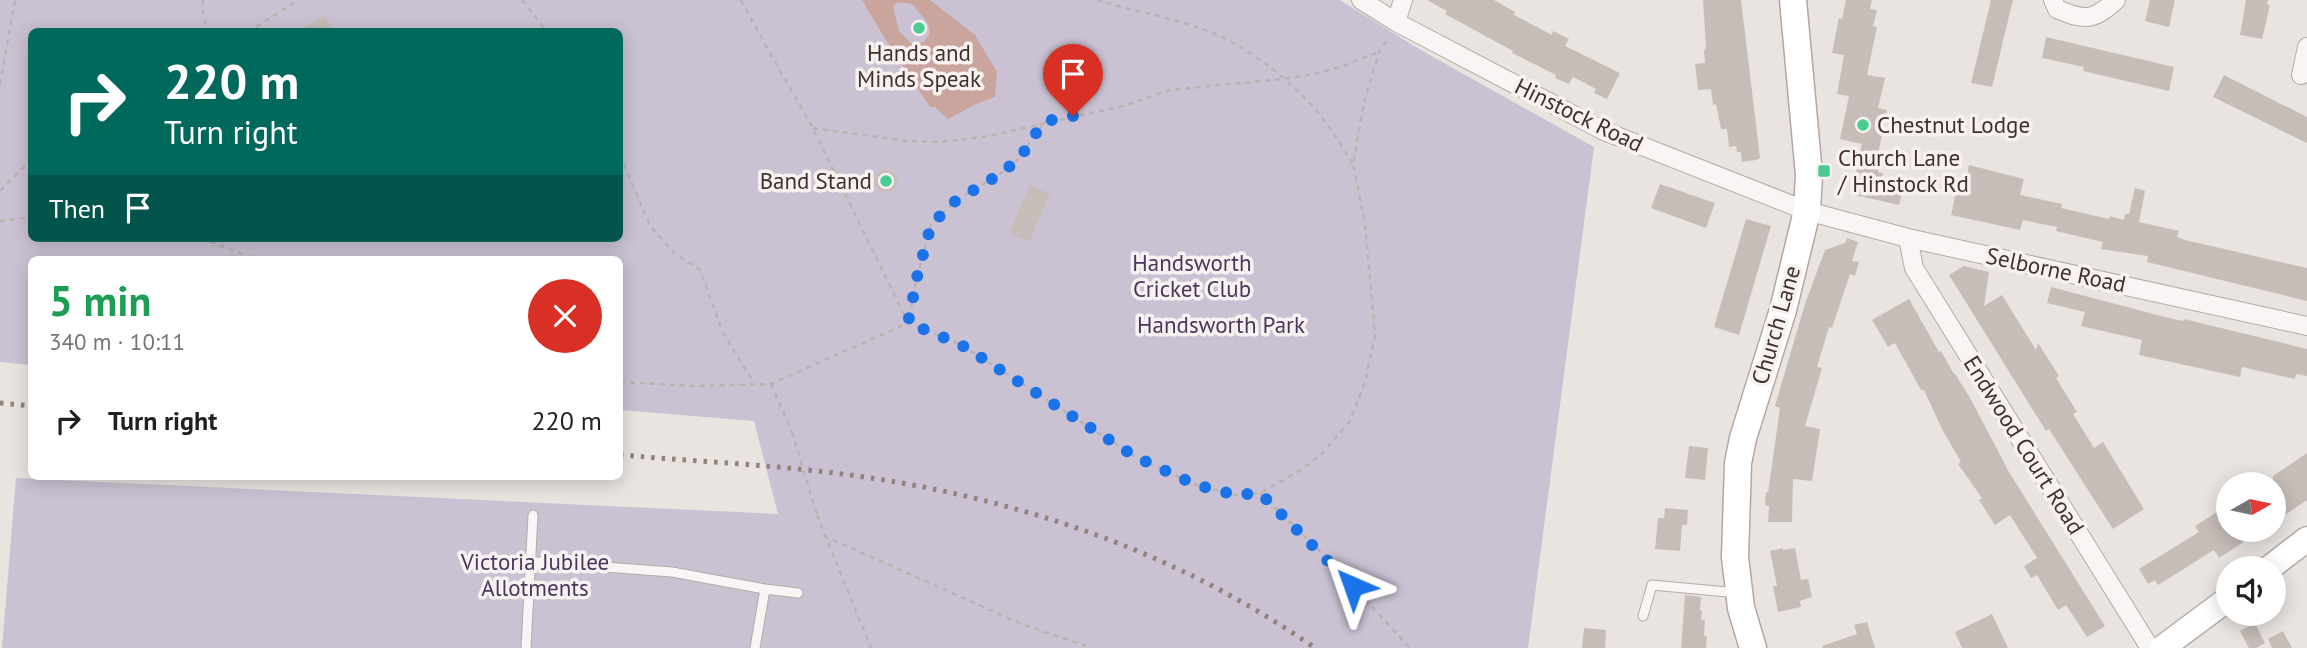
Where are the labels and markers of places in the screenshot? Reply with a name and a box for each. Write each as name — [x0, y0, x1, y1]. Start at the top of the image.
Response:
marker: Hands and Minds Speak — [911, 20, 927, 36]
place label: Hands and Minds Speak — [857, 38, 981, 93]
pin — [1043, 44, 1103, 116]
place label: Chestnut Lodge — [1877, 110, 2030, 139]
marker: Chestnut Lodge — [1855, 117, 1871, 133]
place label: Church Lane / Hinstock Rd — [1837, 143, 1969, 198]
marker: Church Lane / Hinstock Rd — [1816, 163, 1832, 179]
place label: Band Stand — [760, 166, 872, 195]
marker: Band Stand — [878, 173, 894, 189]

